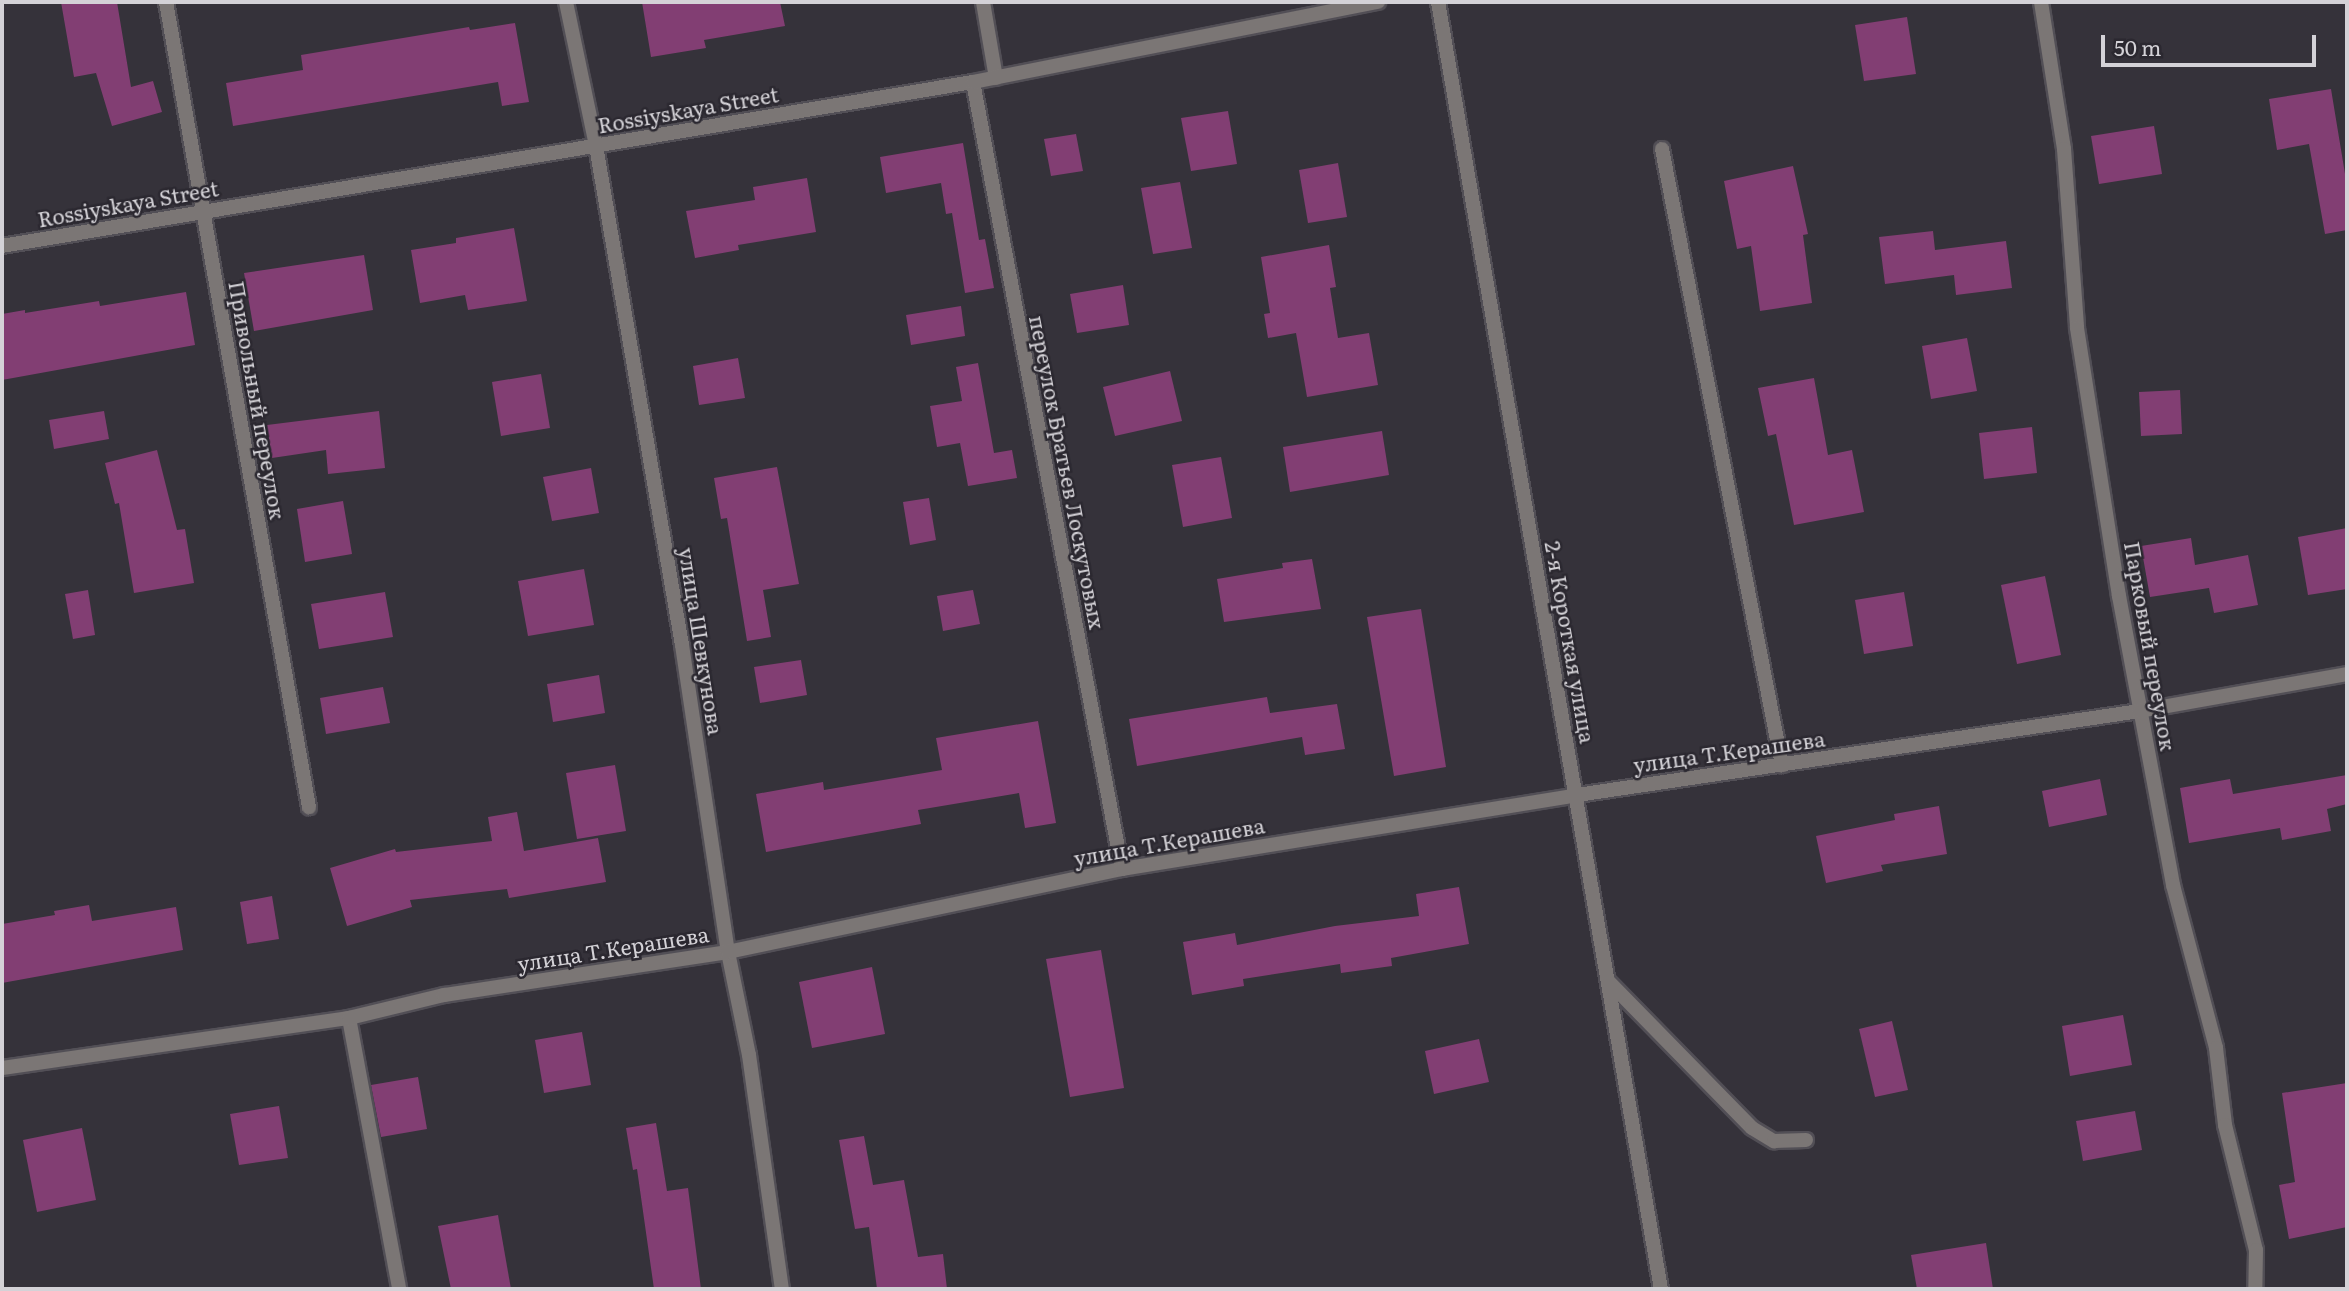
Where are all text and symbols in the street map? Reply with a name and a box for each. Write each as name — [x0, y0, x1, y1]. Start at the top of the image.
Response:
scale bar — [2104, 21, 2319, 65]
text: 50 m — [2114, 31, 2161, 62]
street label: Rossiyskaya Street — [596, 81, 780, 137]
street label: Rossiyskaya Street — [36, 175, 220, 231]
street label: Привольный переулок — [225, 279, 291, 521]
street label: переулок Братьев Лоскутовых — [1025, 313, 1111, 631]
street label: 2-я Короткая улица — [1541, 539, 1601, 745]
street label: Парковый переулок — [2120, 539, 2182, 753]
street label: улица Шевкунова — [675, 545, 729, 737]
street label: улица Т.Керашева — [1631, 725, 1827, 777]
street label: улица Т.Керашева — [1071, 812, 1267, 870]
street label: улица Т.Керашева — [515, 920, 711, 976]

